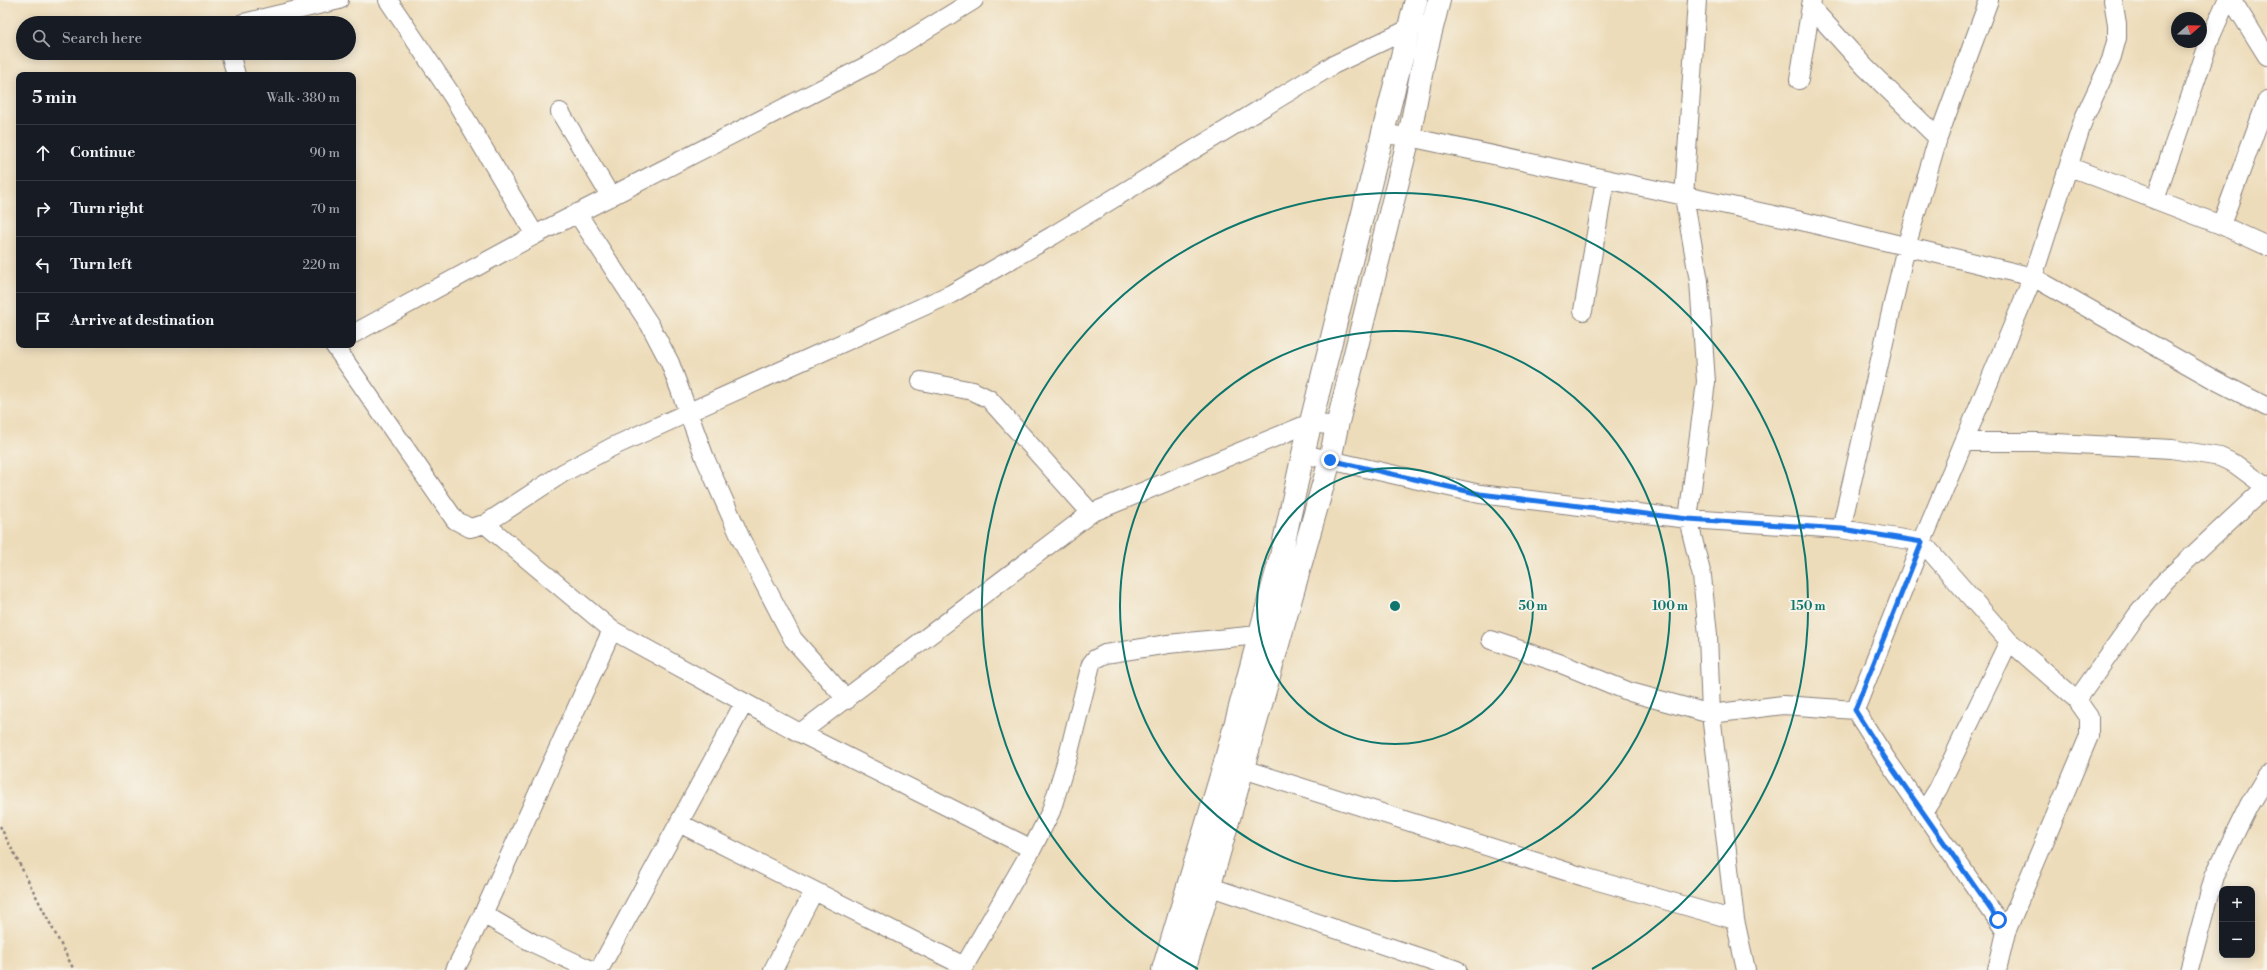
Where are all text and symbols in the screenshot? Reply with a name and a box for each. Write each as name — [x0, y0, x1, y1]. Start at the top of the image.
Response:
north arrow — [2171, 12, 2207, 48]
search box — [16, 16, 356, 60]
icon: search — [30, 27, 52, 49]
text: Search here — [62, 29, 142, 48]
text: 5 min — [32, 87, 77, 109]
text: Walk · 380 m — [266, 90, 340, 106]
icon: ahead — [32, 142, 54, 164]
text: Continue — [70, 143, 135, 162]
text: 90 m — [309, 145, 340, 161]
icon: right — [32, 198, 54, 220]
text: Turn right — [70, 199, 144, 218]
text: 70 m — [311, 201, 340, 217]
icon: left — [32, 254, 54, 276]
text: Turn left — [70, 255, 132, 274]
text: 220 m — [302, 257, 340, 273]
icon: arrive — [32, 310, 54, 332]
text: Arrive at destination — [70, 311, 214, 330]
route end — [1321, 451, 1339, 469]
centre of rings — [1388, 599, 1402, 613]
text: 50 m — [1518, 599, 1548, 614]
text: 100 m — [1652, 599, 1688, 614]
text: 150 m — [1791, 599, 1825, 614]
map controls — [2219, 886, 2255, 958]
button: + — [2219, 886, 2255, 922]
route start — [1989, 911, 2007, 929]
button: − — [2219, 922, 2255, 958]

